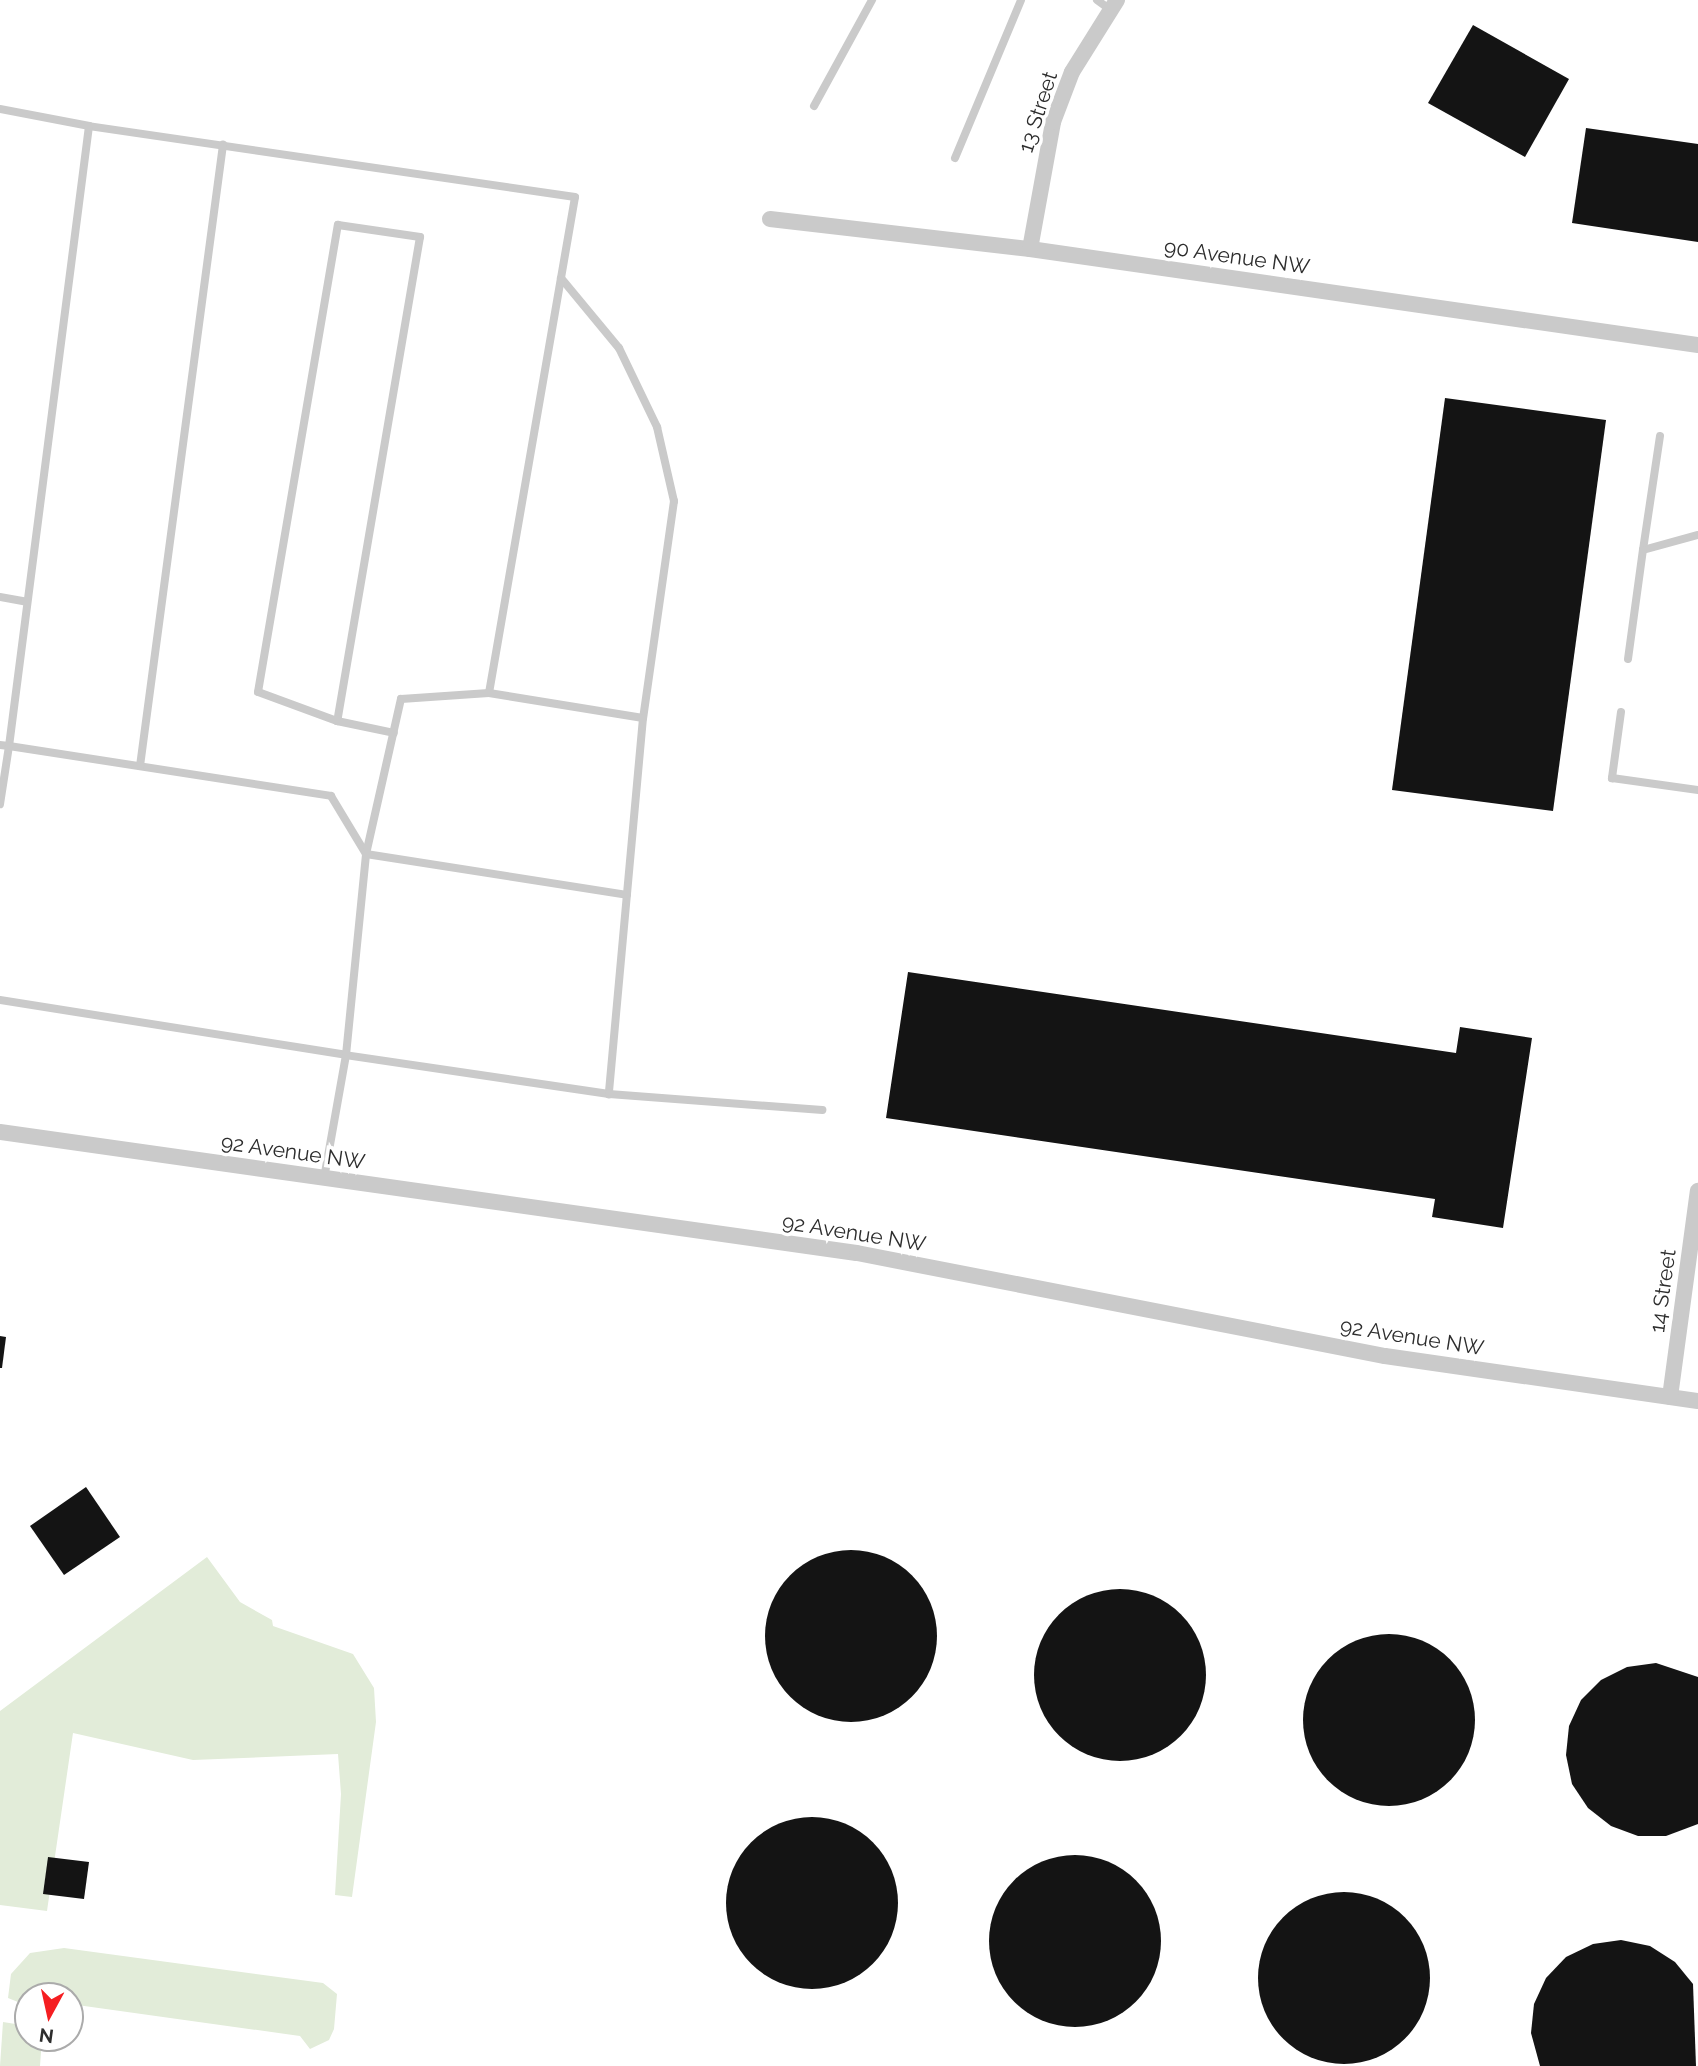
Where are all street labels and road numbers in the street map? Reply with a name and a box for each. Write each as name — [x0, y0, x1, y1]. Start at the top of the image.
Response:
street label: 13 Street — [1013, 68, 1063, 156]
street label: 90 Avenue NW — [1162, 234, 1312, 280]
street label: 92 Avenue NW — [219, 1129, 367, 1175]
street label: 92 Avenue NW — [780, 1209, 928, 1257]
street label: 14 Street — [1645, 1248, 1681, 1334]
street label: 92 Avenue NW — [1338, 1313, 1486, 1361]

